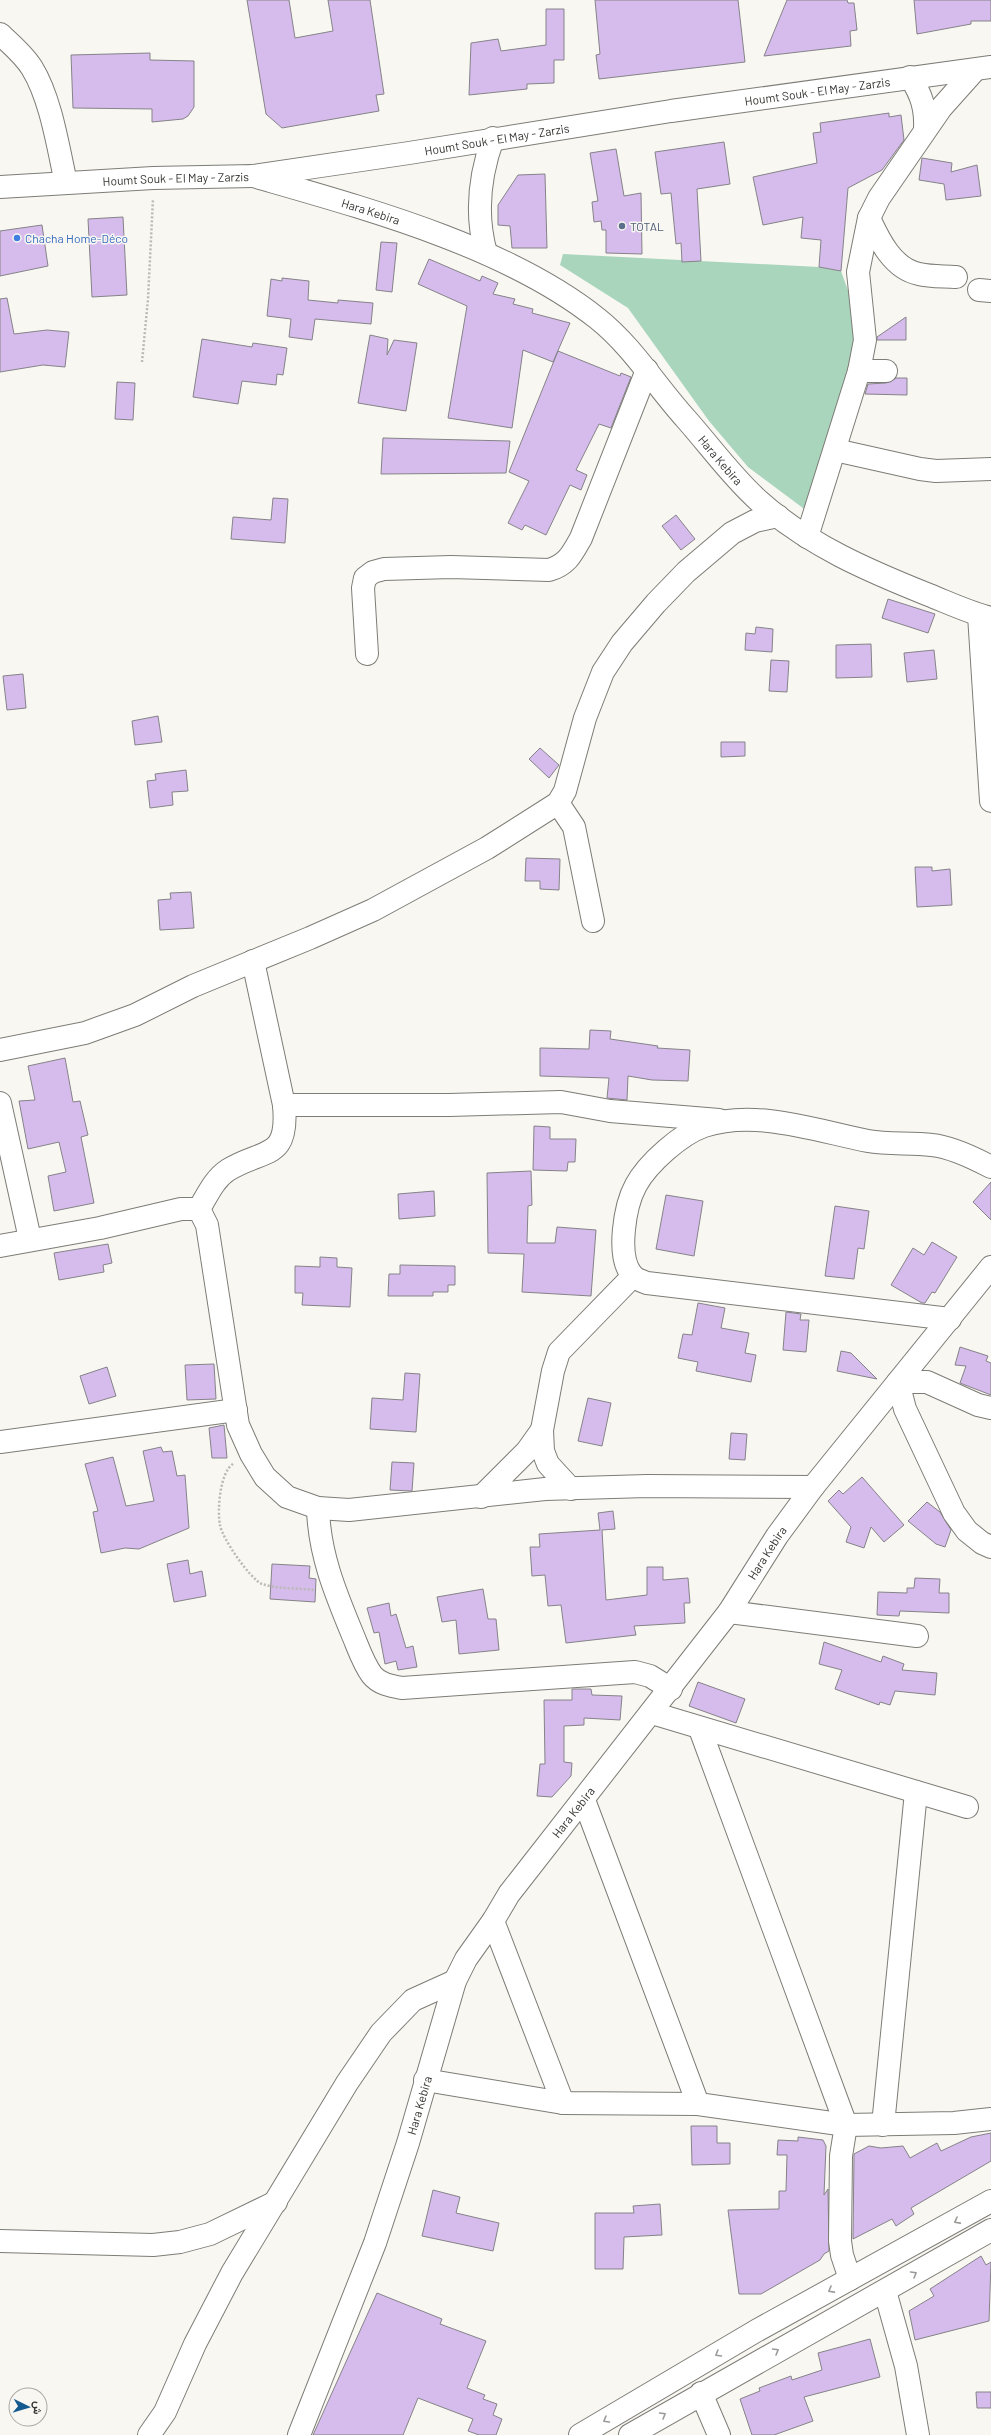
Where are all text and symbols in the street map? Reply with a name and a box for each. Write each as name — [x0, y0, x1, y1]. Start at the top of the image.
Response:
street label: Houmt Souk - El May - Zarzis — [744, 74, 891, 108]
street label: Houmt Souk - El May - Zarzis — [423, 120, 571, 157]
street label: Houmt Souk - El May - Zarzis — [102, 169, 249, 188]
street label: Hara Kebira — [340, 195, 402, 227]
place label: TOTAL — [630, 219, 664, 233]
marker: TOTAL — [617, 221, 627, 231]
place label: Chacha Home-Déco — [25, 231, 128, 245]
marker: Chacha Home-Déco — [12, 233, 22, 243]
street label: Hara Kebira — [696, 432, 746, 488]
street label: Hara Kebira — [744, 1523, 789, 1582]
street label: Hara Kebira — [549, 1784, 597, 1840]
street label: Hara Kebira — [404, 2074, 434, 2136]
one-way arrow — [954, 2216, 961, 2223]
one-way arrow — [910, 2272, 917, 2279]
one-way arrow — [828, 2285, 835, 2293]
one-way arrow — [772, 2348, 779, 2355]
one-way arrow — [715, 2349, 722, 2356]
north arrow — [8, 2387, 48, 2427]
text: ش — [30, 2401, 46, 2415]
one-way arrow — [659, 2413, 666, 2420]
one-way arrow — [603, 2415, 610, 2422]

